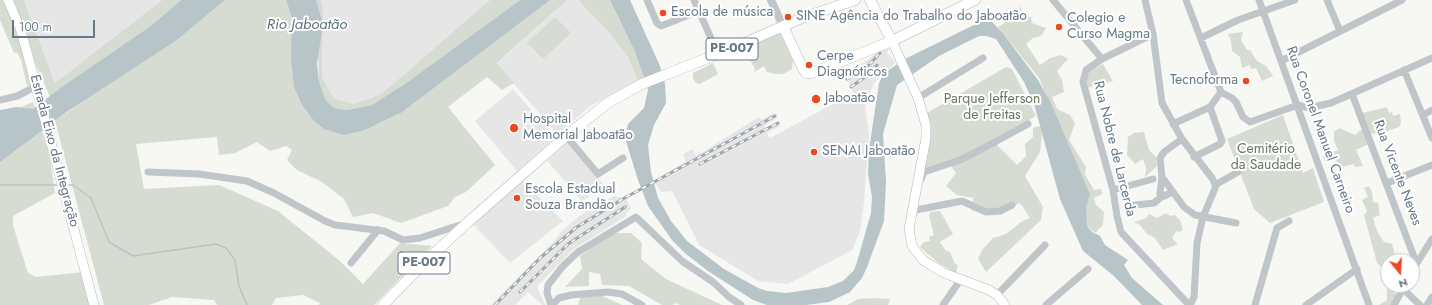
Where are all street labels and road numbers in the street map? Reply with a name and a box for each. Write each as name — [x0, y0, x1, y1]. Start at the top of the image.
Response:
road number: PE-007 — [706, 38, 758, 60]
street label: Rua Coronel Manuel Carneiro — [1282, 44, 1358, 216]
street label: Estrada Eixo da Integração — [26, 73, 82, 229]
street label: Rua Nobre de Larcerda — [1089, 80, 1139, 218]
street label: Rua Vicente Neves — [1369, 118, 1425, 228]
road number: PE-007 — [398, 252, 450, 274]

